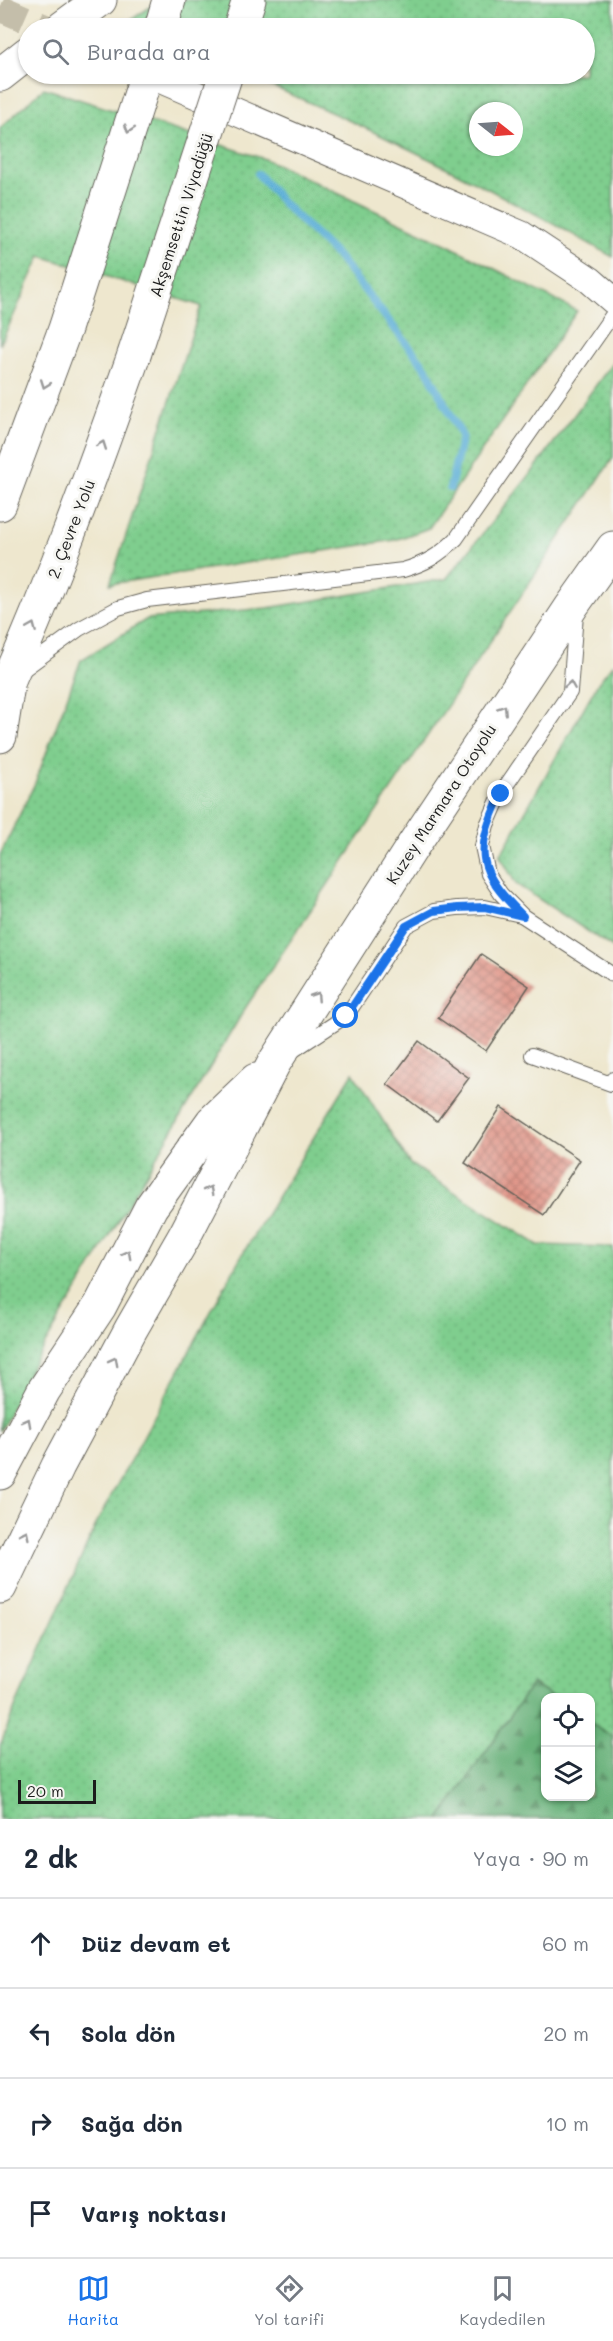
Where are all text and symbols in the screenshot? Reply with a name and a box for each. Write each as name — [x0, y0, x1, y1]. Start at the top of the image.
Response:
search box — [18, 18, 595, 84]
icon: search — [39, 35, 72, 68]
text: Burada ara — [87, 37, 211, 66]
north arrow — [469, 102, 523, 156]
one-way arrow — [124, 123, 137, 134]
street label: Akşemsettin Viyadüğü — [144, 130, 217, 300]
one-way arrow — [40, 378, 53, 389]
one-way arrow — [95, 440, 108, 451]
street label: 2. Çevre Yolu — [42, 476, 99, 581]
one-way arrow — [25, 622, 37, 633]
one-way arrow — [563, 680, 575, 690]
one-way arrow — [496, 705, 507, 716]
street label: Kuzey Marmara Otoyolu — [381, 720, 500, 888]
route end — [487, 780, 513, 806]
one-way arrow — [309, 992, 321, 1002]
route start — [332, 1002, 358, 1028]
one-way arrow — [202, 1186, 213, 1197]
one-way arrow — [120, 1250, 131, 1261]
one-way arrow — [107, 1356, 118, 1367]
one-way arrow — [20, 1417, 31, 1428]
one-way arrow — [18, 1530, 30, 1541]
map controls — [541, 1693, 595, 1801]
button: locate — [541, 1693, 595, 1747]
button: layers — [541, 1747, 595, 1801]
scale bar — [18, 1777, 96, 1804]
text: 20 m — [27, 1780, 64, 1801]
text: 2 dk — [24, 1841, 78, 1875]
text: Yaya · 90 m — [473, 1845, 589, 1871]
icon: ahead — [24, 1927, 57, 1960]
text: Düz devam et — [81, 1929, 230, 1958]
text: 60 m — [542, 1930, 589, 1956]
icon: left — [24, 2017, 57, 2050]
text: Sola dön — [81, 2019, 175, 2048]
text: 20 m — [543, 2020, 589, 2046]
icon: right — [24, 2107, 57, 2140]
text: Sağa dön — [81, 2109, 183, 2138]
text: 10 m — [545, 2110, 589, 2136]
icon: arrive — [24, 2197, 57, 2230]
text: Varış noktası — [81, 2199, 227, 2228]
tab: Harita — [68, 2272, 119, 2329]
tab: Yol tarifi — [254, 2272, 324, 2329]
tab: Kaydedilen — [459, 2272, 545, 2329]

